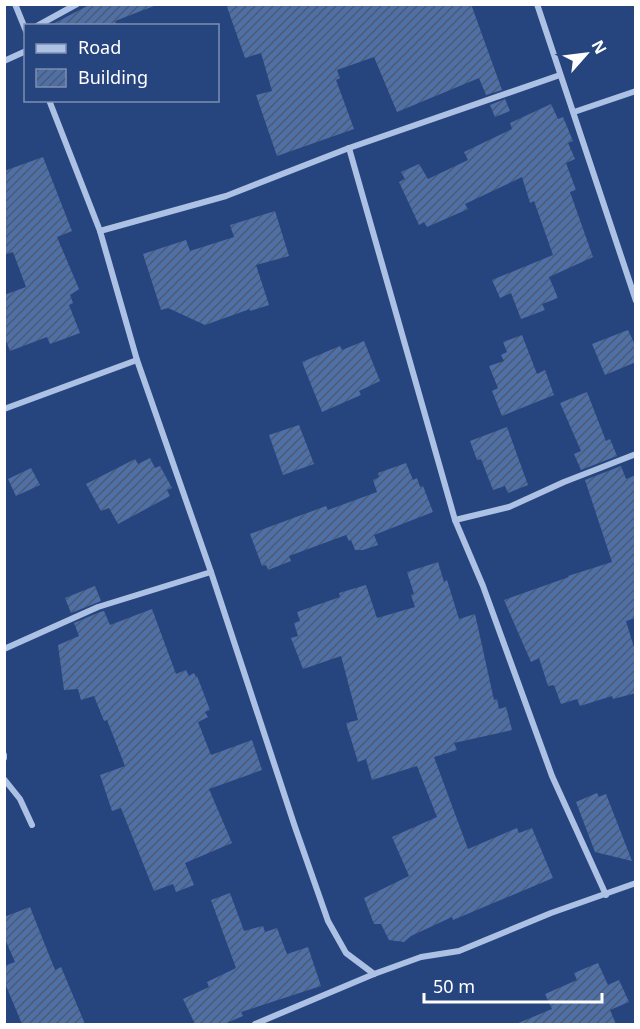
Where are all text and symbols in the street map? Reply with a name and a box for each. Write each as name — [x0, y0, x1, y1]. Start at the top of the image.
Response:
legend — [24, 24, 219, 102]
north arrow — [556, 24, 616, 84]
text: Road — [78, 35, 121, 59]
text: N — [586, 36, 612, 58]
text: Building — [78, 65, 148, 89]
scale bar — [424, 966, 602, 1004]
text: 50 m — [433, 974, 475, 998]

